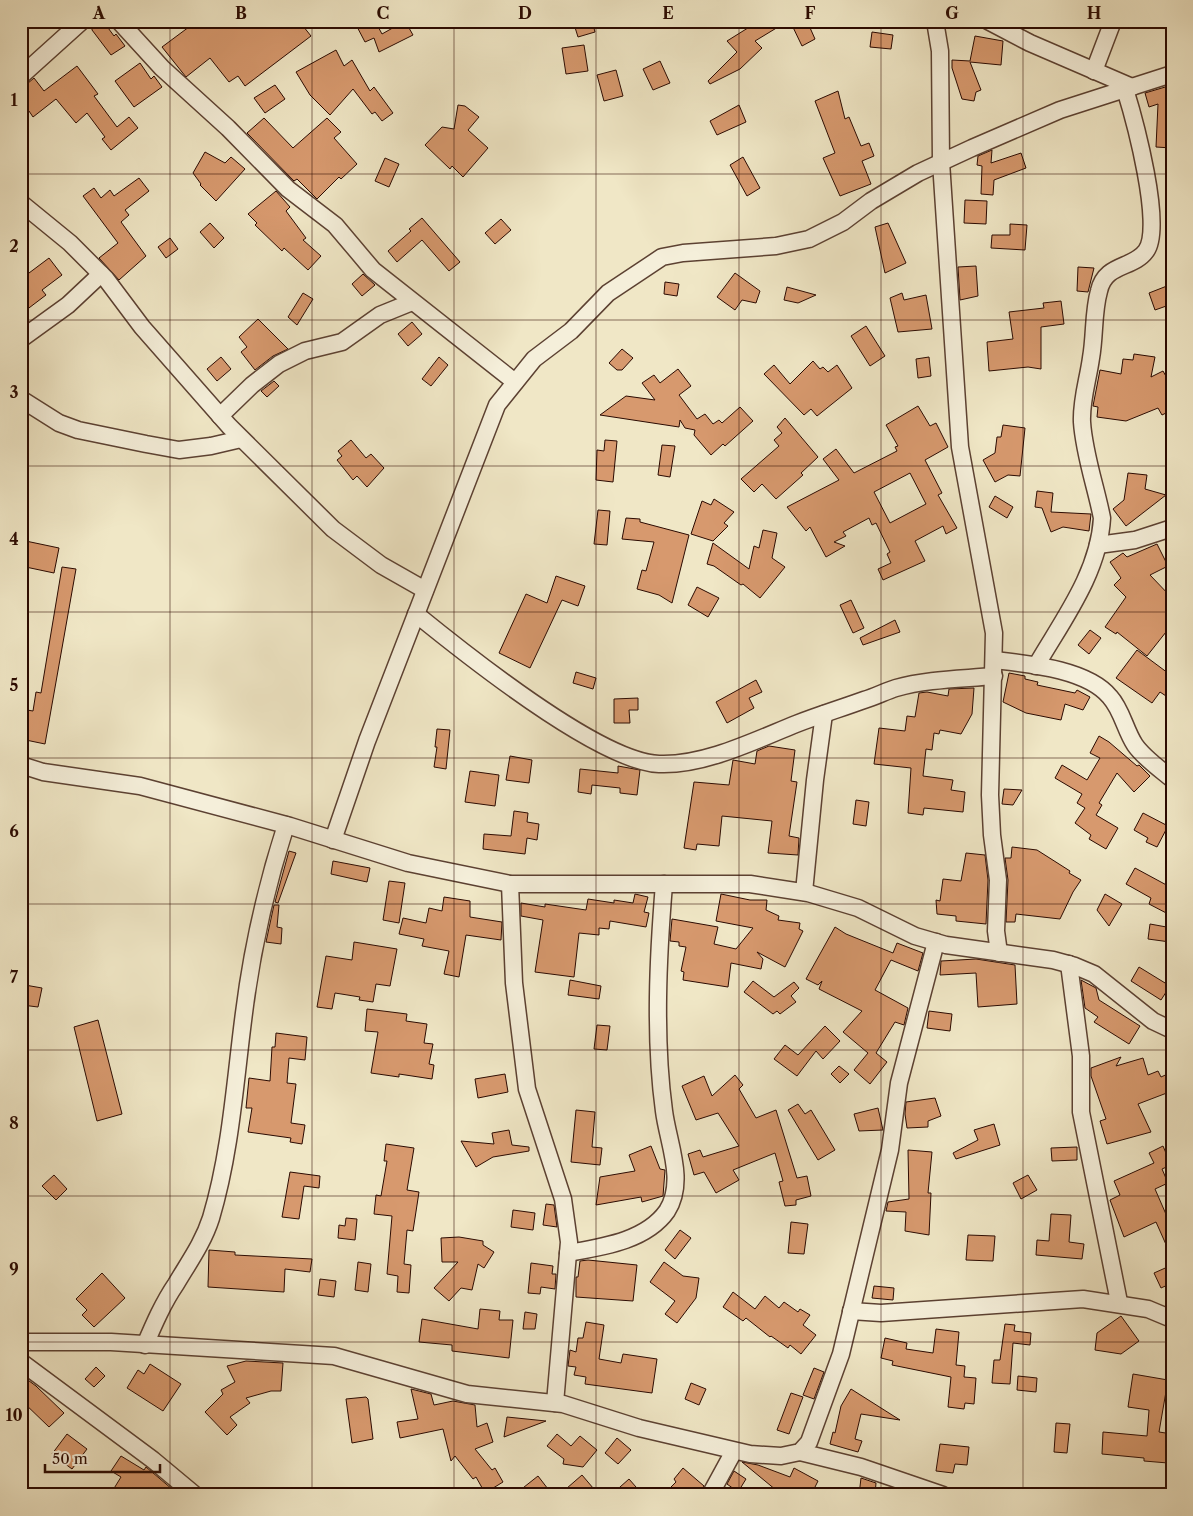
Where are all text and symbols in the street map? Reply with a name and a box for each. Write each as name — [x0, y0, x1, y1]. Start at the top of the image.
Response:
text: A — [92, 3, 106, 23]
text: B — [235, 3, 247, 23]
text: C — [377, 3, 389, 23]
text: D — [518, 3, 532, 23]
text: E — [662, 3, 674, 23]
text: F — [805, 3, 816, 23]
text: G — [945, 3, 959, 23]
text: H — [1087, 3, 1101, 23]
text: 1 — [10, 90, 18, 110]
text: 2 — [9, 236, 19, 256]
text: 3 — [9, 382, 19, 402]
text: 4 — [9, 529, 19, 549]
text: 5 — [10, 675, 19, 695]
text: 6 — [9, 821, 19, 841]
text: 7 — [10, 967, 19, 987]
text: 8 — [9, 1113, 19, 1133]
text: 9 — [9, 1259, 19, 1279]
text: 10 — [5, 1405, 23, 1425]
scale bar — [45, 1441, 160, 1473]
text: 50 m — [52, 1449, 88, 1468]

